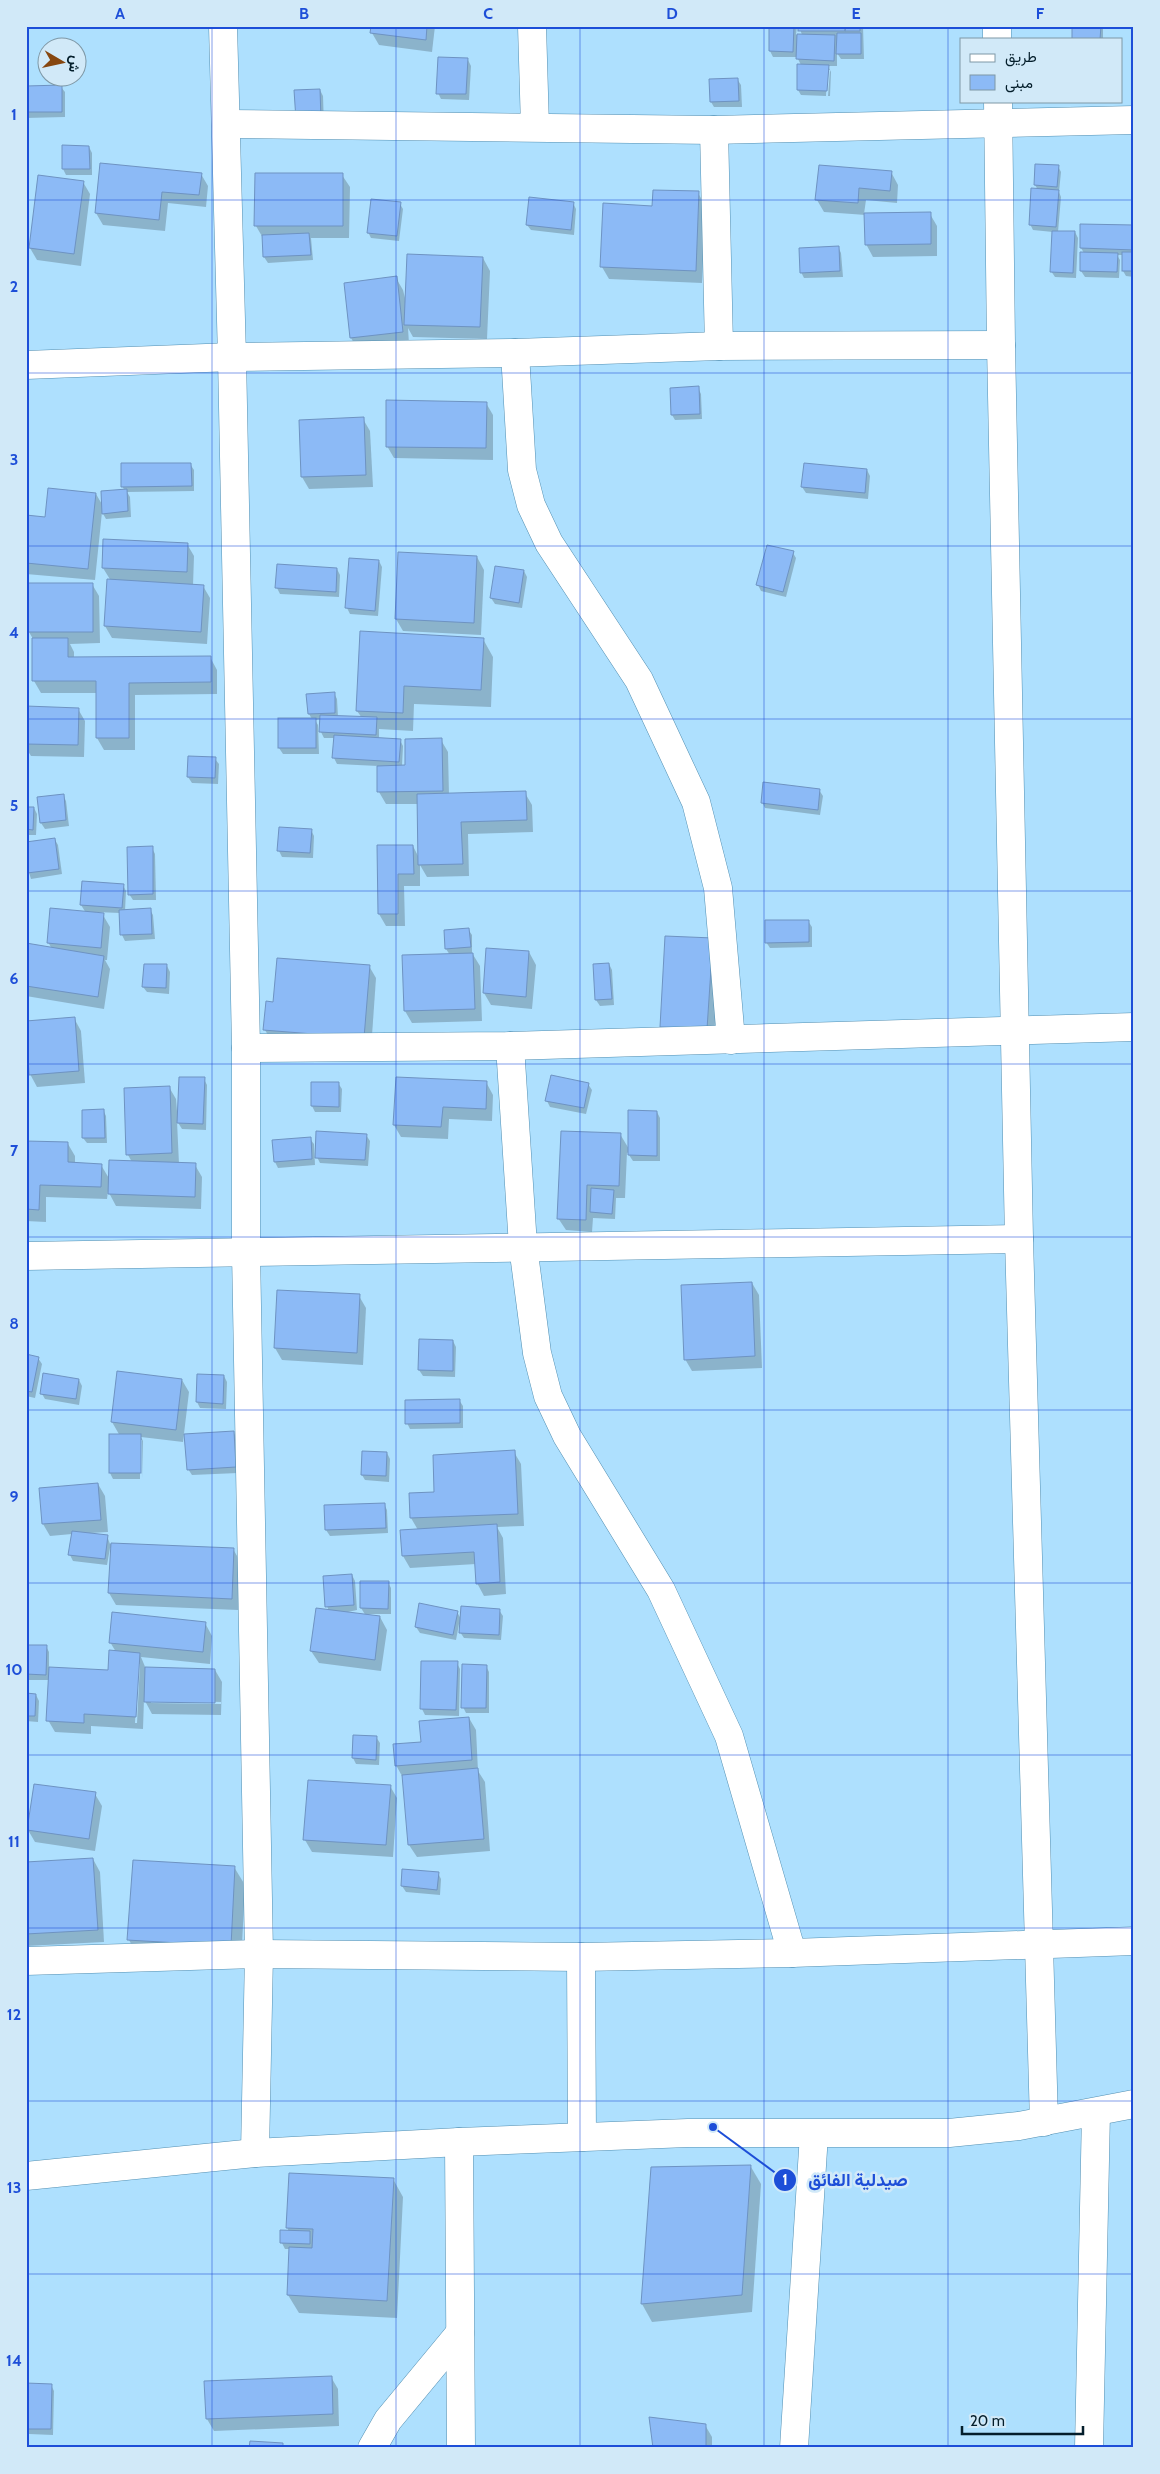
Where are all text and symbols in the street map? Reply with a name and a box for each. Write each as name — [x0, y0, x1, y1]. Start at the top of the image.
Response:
text: A — [115, 4, 125, 23]
text: B — [299, 4, 309, 23]
text: C — [483, 4, 493, 23]
text: D — [666, 4, 678, 23]
text: E — [851, 4, 861, 23]
text: F — [1036, 4, 1045, 23]
north arrow — [38, 38, 88, 88]
legend — [960, 38, 1122, 102]
text: طريق — [1005, 48, 1037, 67]
text: ش — [65, 54, 85, 74]
text: مبنى — [1005, 74, 1033, 93]
text: 1 — [11, 105, 17, 124]
text: 2 — [10, 277, 18, 296]
text: 3 — [10, 450, 18, 469]
text: 4 — [9, 623, 19, 642]
text: 5 — [10, 796, 18, 815]
text: 6 — [10, 969, 19, 988]
text: 7 — [10, 1141, 19, 1160]
text: 8 — [9, 1314, 19, 1333]
text: 9 — [10, 1487, 19, 1506]
text: 10 — [5, 1660, 23, 1679]
text: 11 — [8, 1832, 20, 1851]
text: 12 — [7, 2005, 21, 2024]
callout: صيدلية الفائق — [773, 2163, 917, 2196]
text: صيدلية الفائق — [808, 2169, 908, 2191]
text: 1 — [782, 2171, 788, 2189]
text: 13 — [7, 2178, 21, 2197]
text: 14 — [6, 2351, 22, 2370]
scale bar — [962, 2404, 1084, 2436]
text: 20 m — [970, 2412, 1005, 2430]

